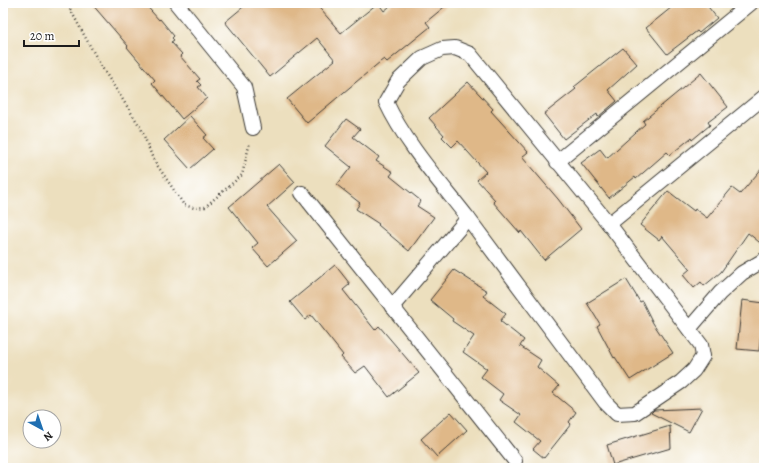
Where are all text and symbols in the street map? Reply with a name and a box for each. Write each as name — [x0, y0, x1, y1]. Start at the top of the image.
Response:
scale bar — [24, 22, 79, 48]
text: 20 m — [30, 28, 54, 44]
north arrow — [22, 409, 62, 449]
text: N — [40, 428, 56, 445]

